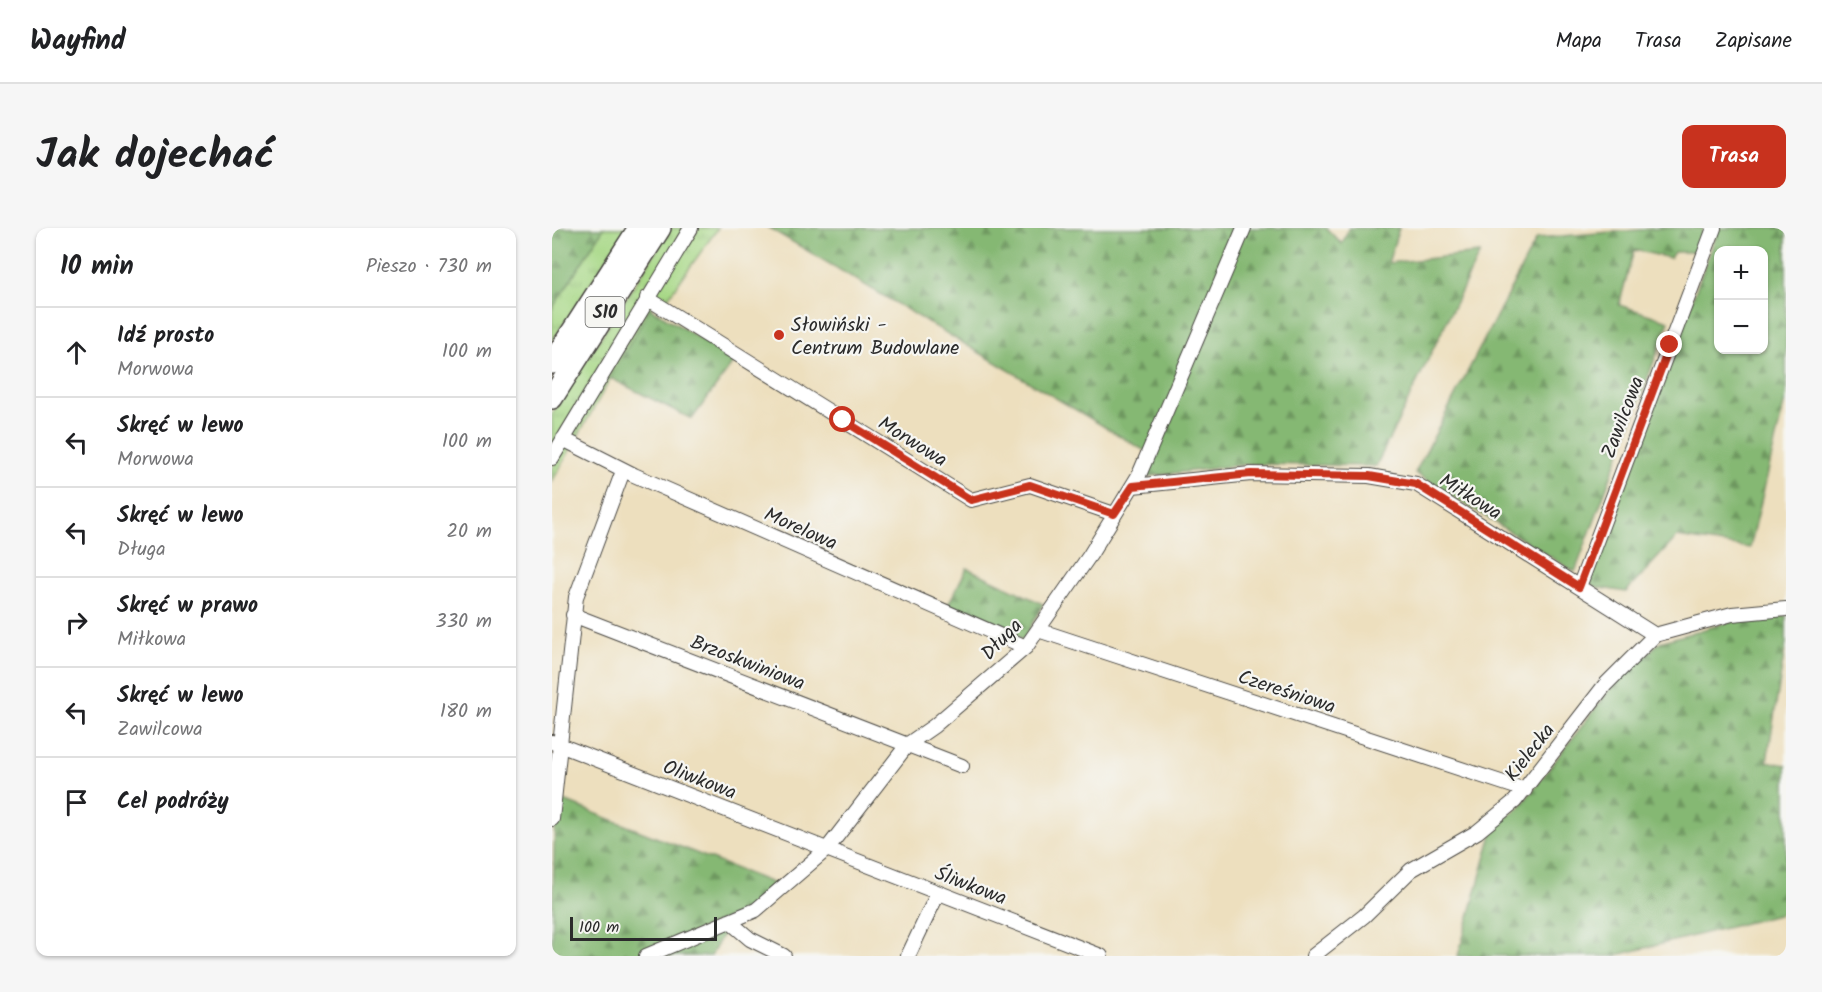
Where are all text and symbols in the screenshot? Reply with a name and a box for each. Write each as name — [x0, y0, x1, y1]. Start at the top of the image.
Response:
text: Wayfind — [30, 19, 126, 64]
text: Mapa — [1556, 25, 1602, 58]
text: Trasa — [1635, 25, 1682, 58]
text: Zapisane — [1715, 25, 1792, 58]
text: Jak dojechać — [36, 123, 274, 190]
button: Trasa — [1682, 125, 1786, 188]
text: 10 min — [60, 246, 134, 288]
map controls — [1714, 246, 1768, 354]
button: + — [1714, 246, 1768, 300]
text: Pieszo · 730 m — [366, 251, 492, 283]
road number: S10 — [586, 297, 624, 327]
button: − — [1714, 300, 1768, 354]
place label: Słowiński - Centrum Budowlane — [791, 310, 959, 365]
text: Idź prosto — [117, 319, 214, 354]
marker: Słowiński - Centrum Budowlane — [772, 328, 786, 342]
route end — [1656, 331, 1682, 357]
icon: ahead — [60, 336, 93, 369]
text: 100 m — [442, 336, 492, 368]
text: Morwowa — [117, 354, 194, 386]
street label: Zawilcowa — [1594, 372, 1654, 463]
route start — [829, 406, 855, 432]
text: Skręć w lewo — [117, 409, 244, 444]
street label: Morwowa — [871, 409, 953, 477]
icon: left — [60, 426, 93, 459]
text: 100 m — [442, 426, 492, 458]
text: Morwowa — [117, 444, 194, 476]
street label: Miłkowa — [1432, 466, 1508, 530]
text: Skręć w lewo — [117, 499, 244, 534]
street label: Morelowa — [758, 499, 842, 560]
icon: left — [60, 516, 93, 549]
text: 20 m — [446, 516, 492, 548]
text: Długa — [117, 534, 166, 566]
text: Skręć w prawo — [117, 589, 258, 624]
icon: right — [60, 606, 93, 639]
text: 330 m — [435, 606, 492, 638]
street label: Długa — [974, 612, 1031, 669]
text: Miłkowa — [117, 624, 186, 656]
street label: Brzoskwiniowa — [685, 627, 809, 700]
street label: Czereśniowa — [1233, 662, 1339, 724]
text: Skręć w lewo — [117, 679, 244, 714]
icon: left — [60, 696, 93, 729]
text: 180 m — [440, 696, 492, 728]
text: Zawilcowa — [117, 714, 203, 746]
street label: Kielecka — [1497, 717, 1564, 790]
street label: Oliwkowa — [658, 752, 741, 810]
text: Cel podróży — [117, 785, 229, 820]
icon: arrive — [60, 786, 93, 819]
street label: Śliwkowa — [930, 859, 1011, 915]
scale bar — [570, 914, 717, 942]
text: 100 m — [579, 915, 619, 940]

